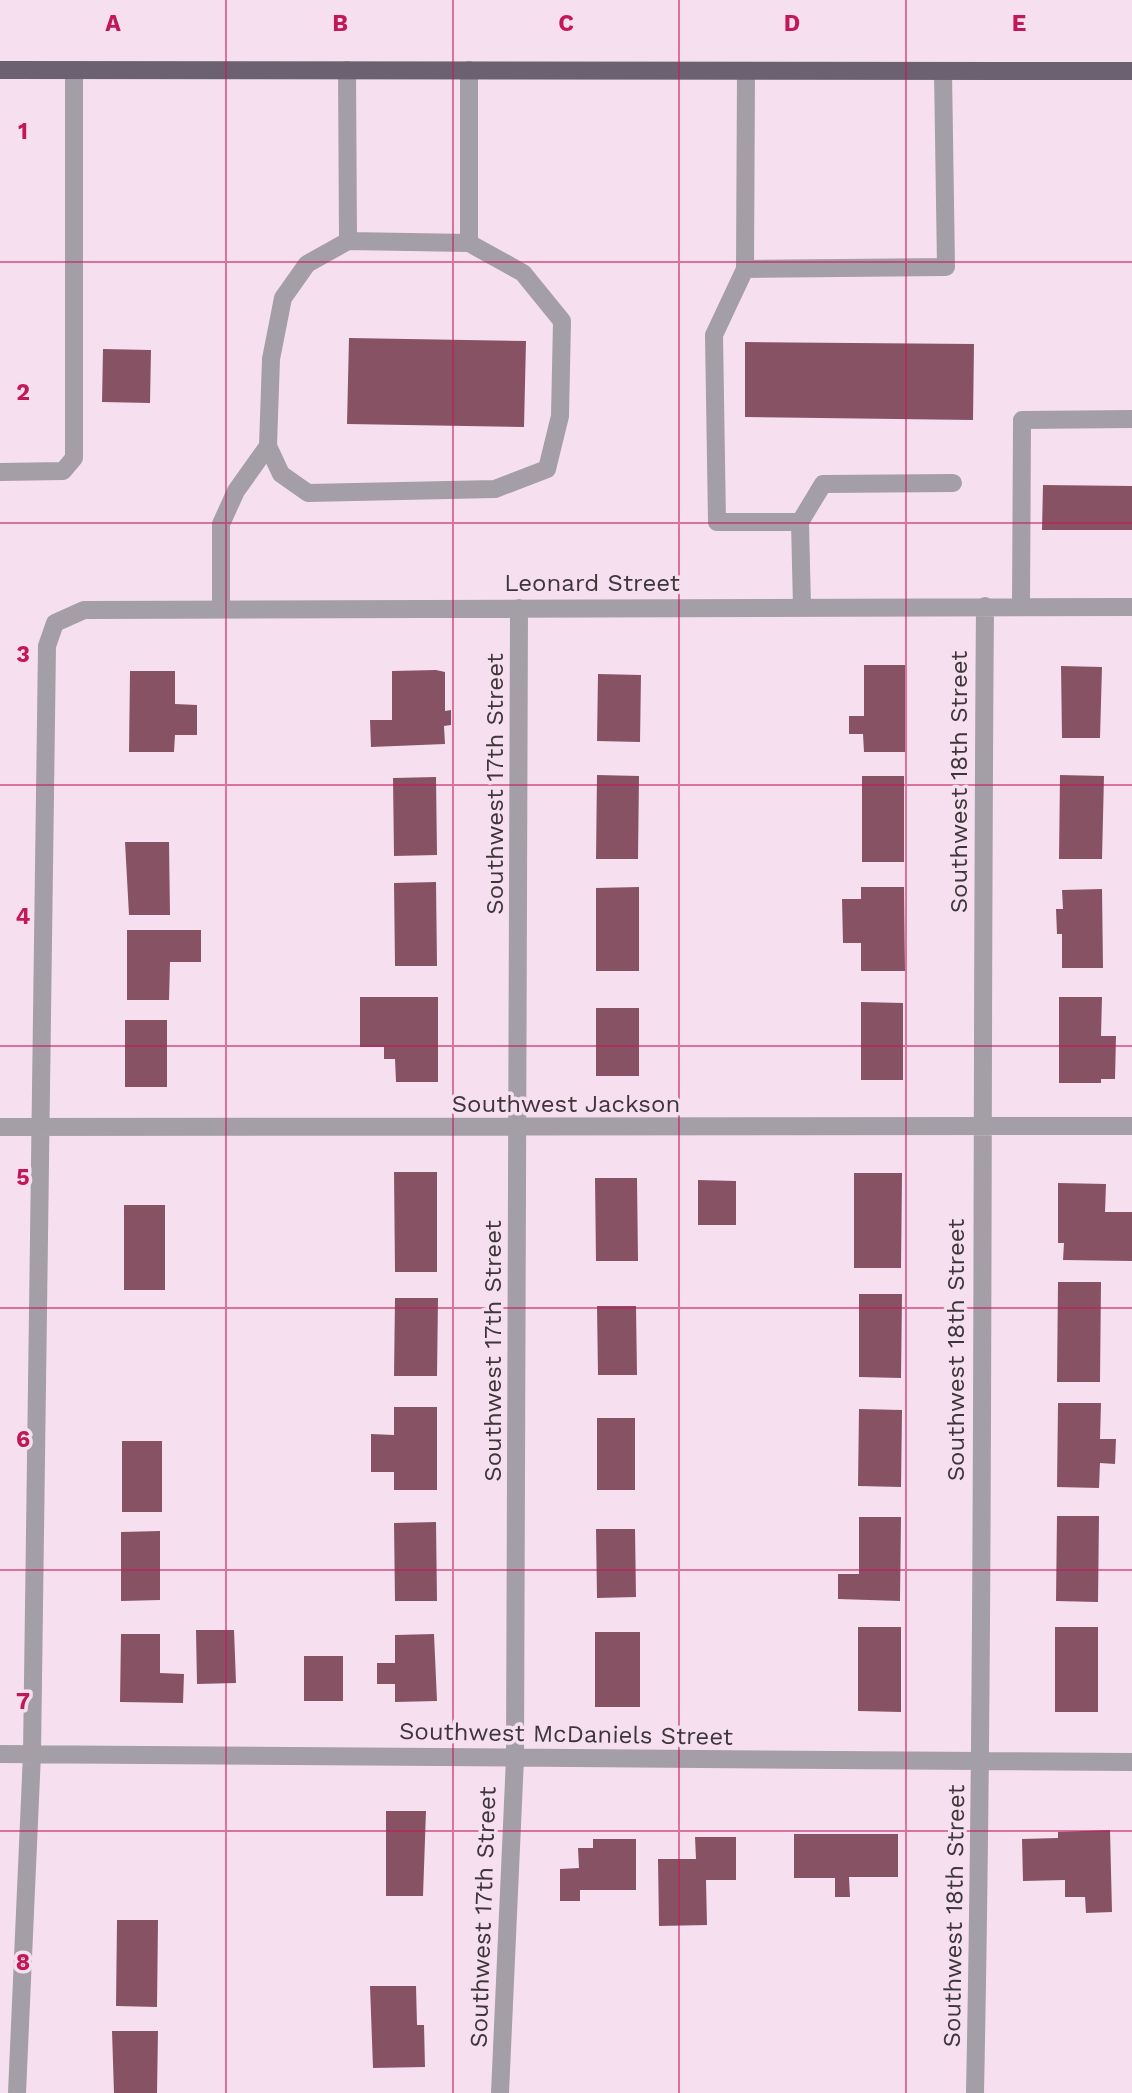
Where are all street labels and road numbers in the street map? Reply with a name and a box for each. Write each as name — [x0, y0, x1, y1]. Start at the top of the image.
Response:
street label: Leonard Street — [504, 569, 680, 597]
street label: Southwest 18th Street — [945, 651, 973, 913]
street label: Southwest 17th Street — [481, 653, 509, 915]
street label: Southwest Jackson — [452, 1090, 680, 1118]
street label: Southwest 18th Street — [942, 1219, 970, 1481]
street label: Southwest 17th Street — [479, 1220, 507, 1482]
street label: Southwest McDaniels Street — [399, 1717, 733, 1751]
street label: Southwest 18th Street — [938, 1784, 970, 2048]
street label: Southwest 17th Street — [464, 1786, 502, 2048]

